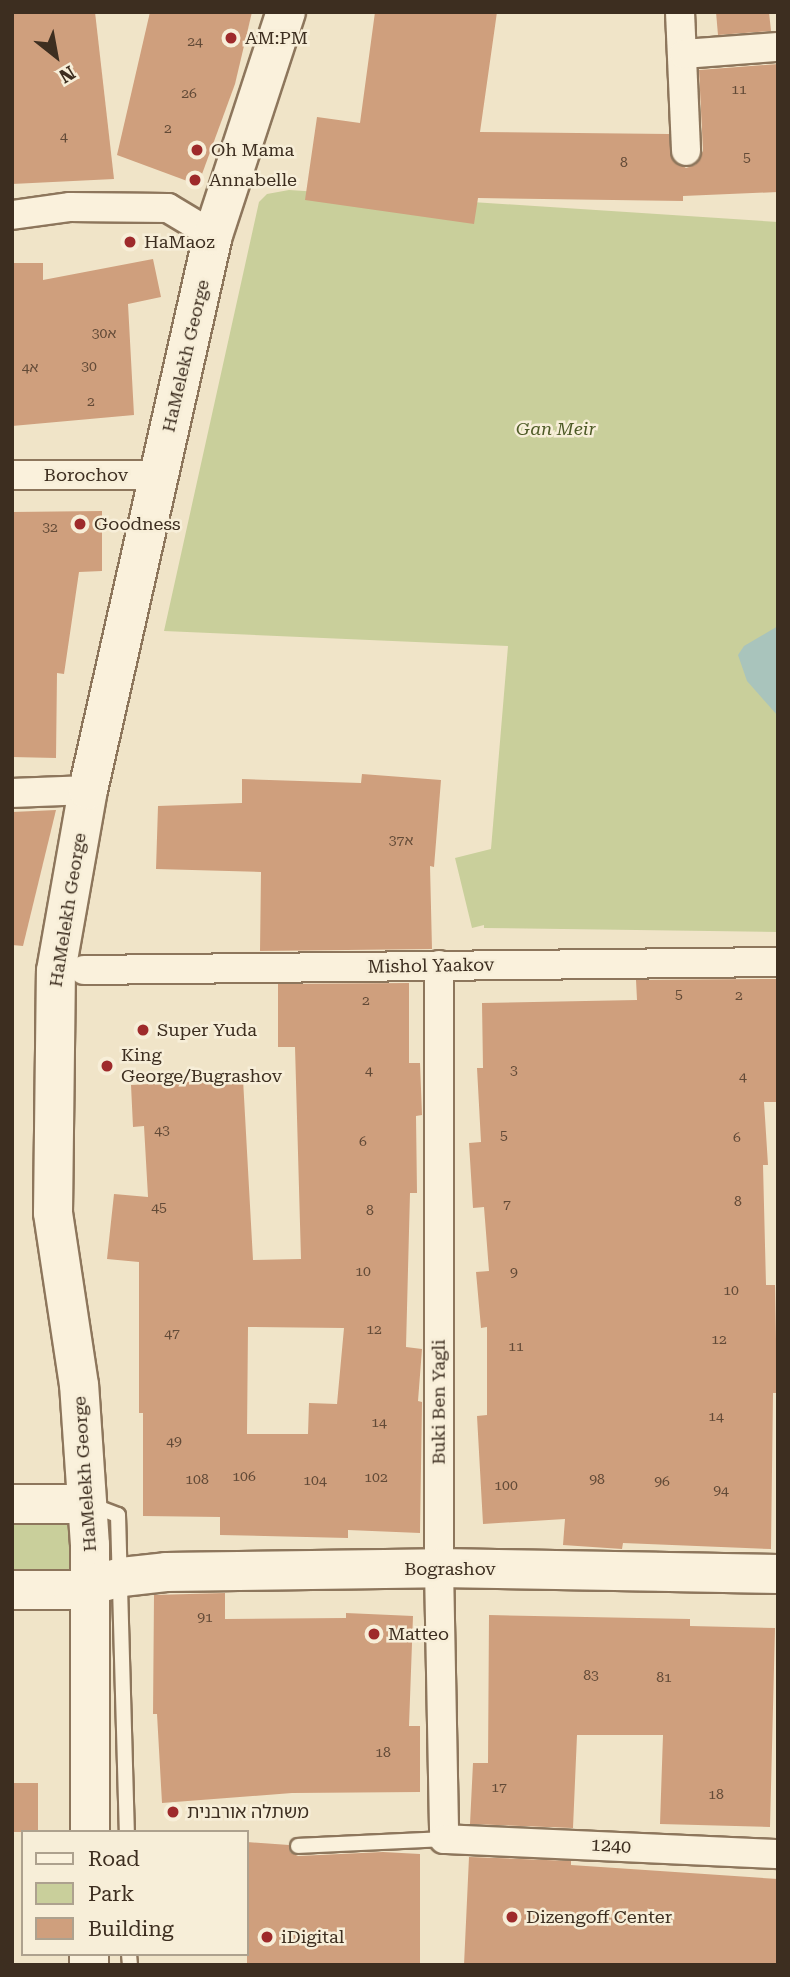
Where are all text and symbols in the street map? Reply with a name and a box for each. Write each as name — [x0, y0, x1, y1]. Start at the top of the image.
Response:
north arrow — [21, 21, 91, 91]
place label: AM:PM — [245, 27, 308, 49]
marker: AM:PM — [223, 30, 239, 46]
house number: 24 — [187, 33, 203, 49]
text: N — [55, 61, 79, 88]
house number: 11 — [731, 81, 747, 97]
house number: 26 — [181, 85, 197, 101]
house number: 2 — [164, 120, 172, 136]
house number: 4 — [60, 128, 68, 144]
place label: Oh Mama — [211, 139, 294, 161]
marker: Oh Mama — [189, 142, 205, 158]
house number: 5 — [743, 149, 751, 165]
house number: 8 — [620, 154, 628, 170]
place label: Annabelle — [209, 169, 297, 191]
marker: Annabelle — [187, 172, 203, 188]
place label: HaMaoz — [144, 231, 215, 253]
marker: HaMaoz — [122, 234, 138, 250]
street label: HaMelekh George — [158, 278, 214, 434]
house number: 30א — [92, 325, 116, 341]
house number: 30 — [81, 358, 97, 374]
house number: 4א — [22, 359, 38, 375]
house number: 2 — [87, 393, 95, 409]
park label: Gan Meir — [516, 418, 596, 440]
street label: Borochov — [44, 464, 128, 486]
place label: Goodness — [94, 513, 181, 535]
marker: Goodness — [72, 516, 88, 532]
house number: 32 — [42, 519, 58, 535]
street label: HaMelekh George — [45, 831, 91, 989]
house number: 37א — [389, 832, 413, 848]
street label: Mishol Yaakov — [368, 954, 494, 978]
house number: 5 — [675, 986, 683, 1002]
house number: 2 — [735, 987, 743, 1003]
house number: 2 — [362, 992, 370, 1008]
place label: Super Yuda — [157, 1019, 257, 1041]
marker: Super Yuda — [135, 1022, 151, 1038]
place label: King George/Bugrashov — [121, 1045, 282, 1088]
marker: King George/Bugrashov — [99, 1058, 115, 1074]
house number: 4 — [365, 1062, 373, 1078]
house number: 3 — [510, 1062, 518, 1078]
house number: 4 — [739, 1068, 747, 1084]
house number: 43 — [154, 1122, 170, 1138]
house number: 5 — [500, 1127, 508, 1143]
house number: 6 — [733, 1129, 741, 1145]
house number: 6 — [359, 1133, 367, 1149]
house number: 8 — [734, 1193, 742, 1209]
house number: 7 — [503, 1196, 511, 1212]
house number: 45 — [151, 1199, 167, 1215]
house number: 8 — [366, 1202, 374, 1218]
house number: 10 — [355, 1263, 371, 1279]
house number: 9 — [510, 1264, 518, 1280]
house number: 10 — [723, 1282, 739, 1298]
house number: 12 — [366, 1321, 382, 1337]
house number: 47 — [164, 1325, 180, 1341]
house number: 12 — [711, 1331, 727, 1347]
house number: 11 — [508, 1338, 524, 1354]
street label: Buki Ben Yagli — [428, 1339, 450, 1465]
street label: HaMelekh George — [69, 1396, 101, 1552]
house number: 14 — [708, 1408, 724, 1424]
house number: 14 — [371, 1414, 387, 1430]
house number: 49 — [166, 1433, 182, 1449]
house number: 106 — [232, 1468, 256, 1484]
house number: 102 — [364, 1469, 388, 1485]
house number: 108 — [185, 1471, 209, 1487]
house number: 98 — [589, 1471, 605, 1487]
house number: 104 — [303, 1472, 327, 1488]
house number: 96 — [654, 1473, 670, 1489]
house number: 100 — [494, 1477, 518, 1493]
house number: 94 — [713, 1482, 729, 1498]
street label: Bograshov — [404, 1558, 496, 1580]
house number: 91 — [197, 1609, 213, 1625]
place label: Matteo — [388, 1623, 449, 1645]
marker: Matteo — [366, 1626, 382, 1642]
house number: 83 — [583, 1667, 599, 1683]
house number: 81 — [656, 1669, 672, 1685]
house number: 18 — [375, 1744, 391, 1760]
house number: 17 — [491, 1779, 507, 1795]
house number: 18 — [708, 1786, 724, 1802]
place label: משתלה אורבנית — [187, 1801, 309, 1823]
marker: משתלה אורבנית — [165, 1804, 181, 1820]
legend — [21, 1830, 248, 1956]
street label: 1240 — [590, 1834, 632, 1858]
text: Road — [88, 1847, 140, 1871]
text: Park — [88, 1882, 134, 1906]
place label: Dizengoff Center — [526, 1906, 672, 1928]
marker: Dizengoff Center — [504, 1909, 520, 1925]
text: Building — [88, 1917, 174, 1941]
place label: iDigital — [281, 1926, 344, 1948]
marker: iDigital — [259, 1929, 275, 1945]

